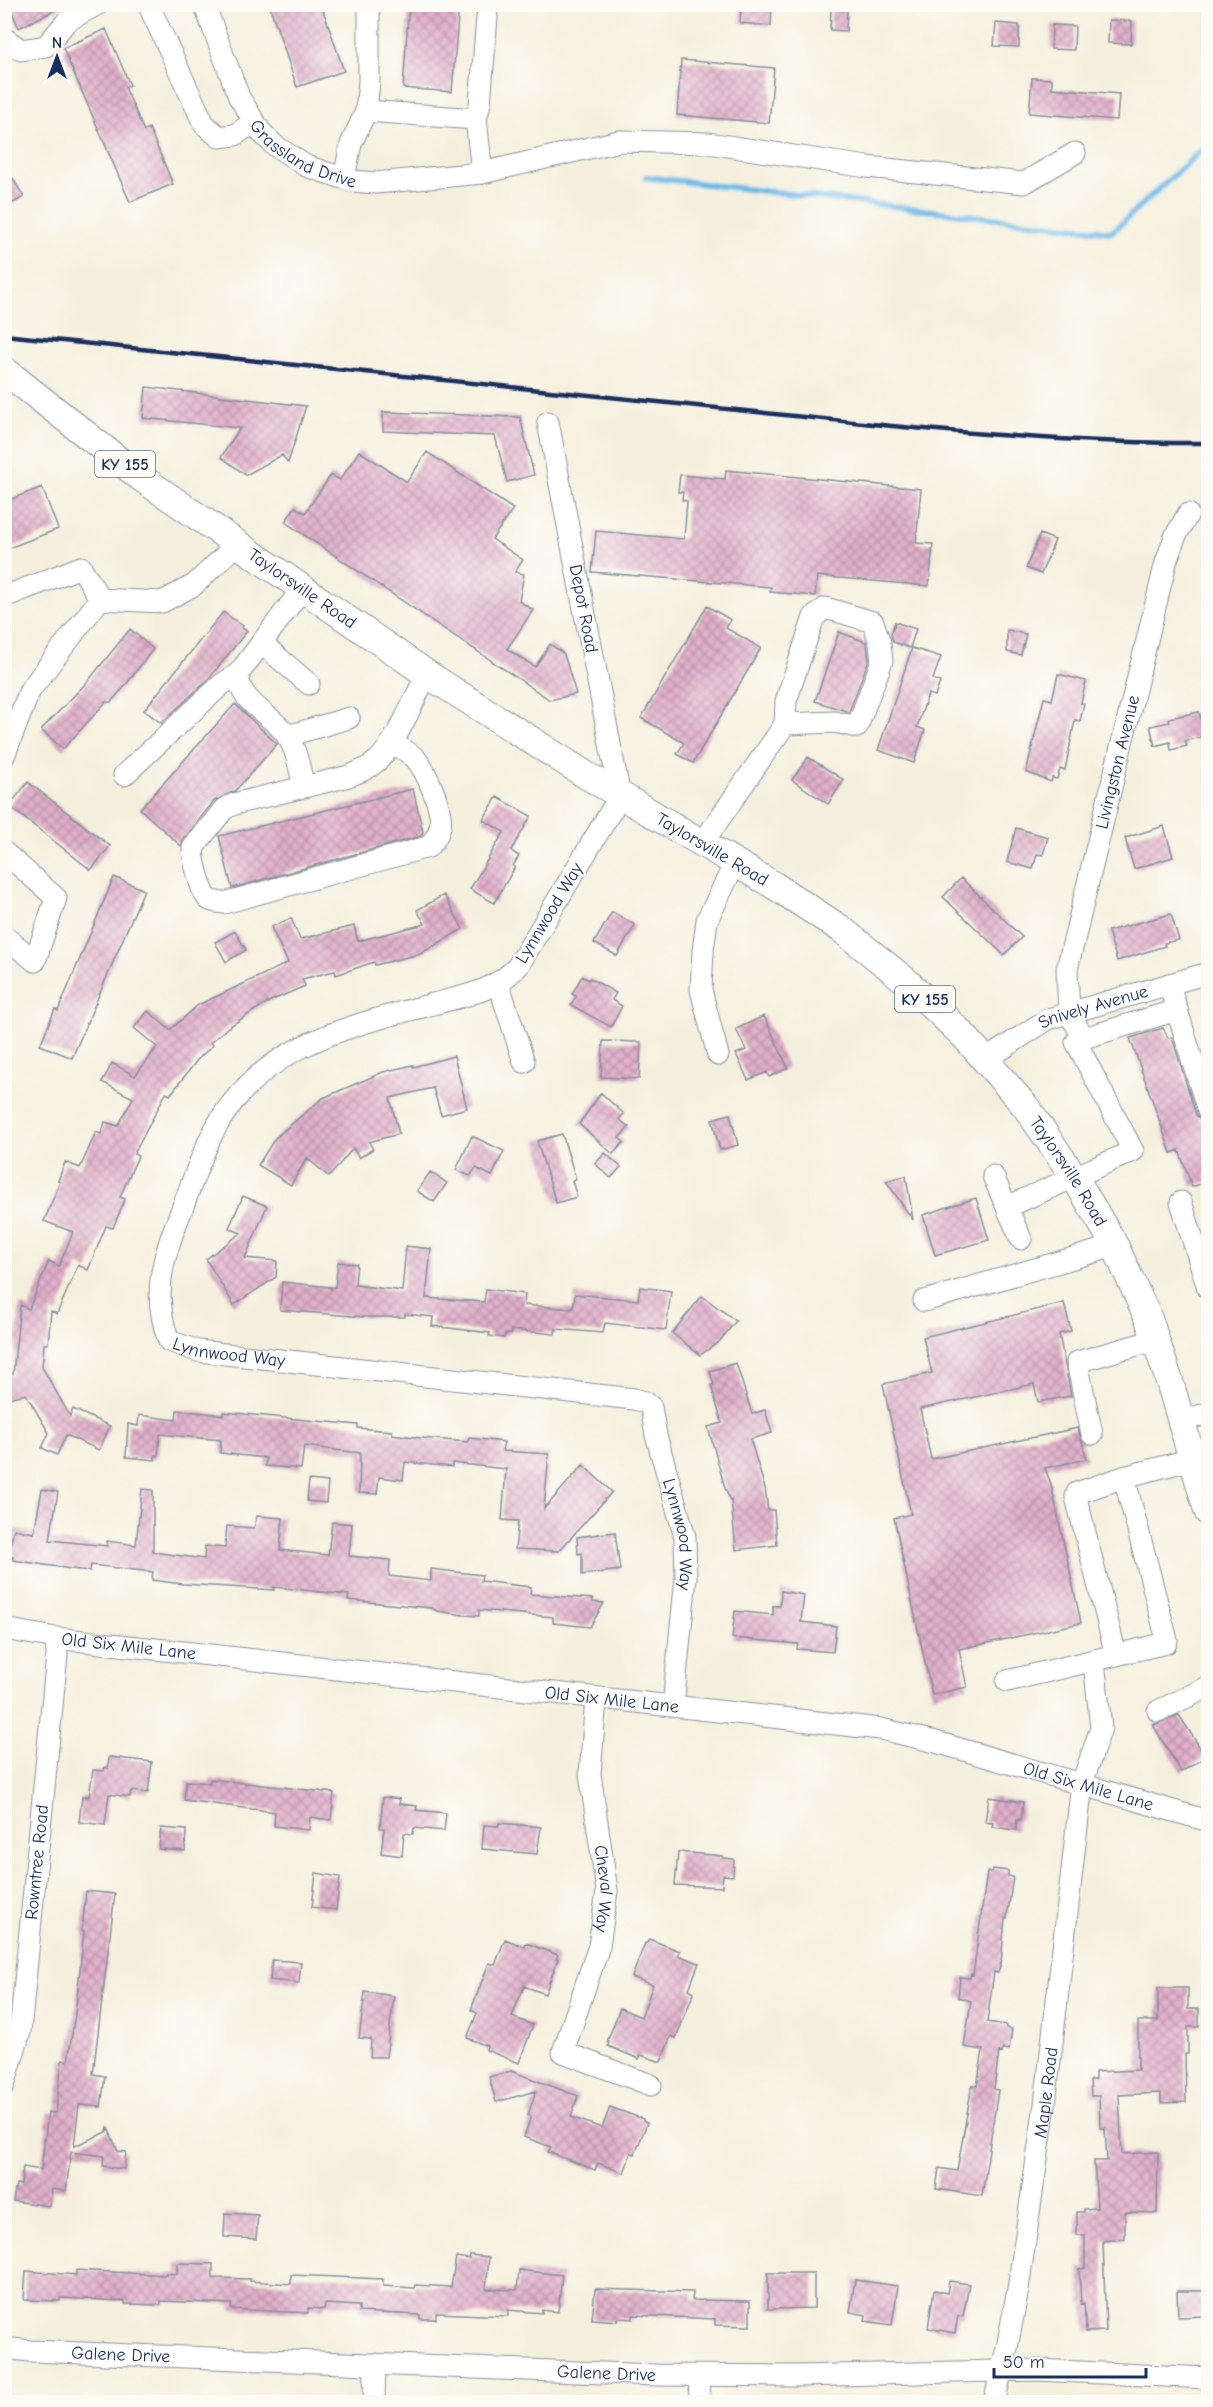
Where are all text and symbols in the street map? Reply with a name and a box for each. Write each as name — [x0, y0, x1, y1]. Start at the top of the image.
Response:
north arrow — [27, 27, 87, 87]
text: N — [52, 34, 62, 52]
street label: Grassland Drive — [245, 116, 359, 193]
road number: KY 155 — [95, 451, 155, 477]
street label: Taylorsville Road — [244, 544, 360, 633]
street label: Depot Road — [565, 563, 602, 655]
street label: Livingston Avenue — [1091, 693, 1144, 831]
street label: Taylorsville Road — [652, 808, 772, 891]
street label: Lynnwood Way — [511, 858, 588, 967]
street label: Snively Avenue — [1034, 981, 1150, 1034]
road number: KY 155 — [895, 986, 955, 1012]
street label: Taylorsville Road — [1025, 1113, 1111, 1230]
street label: Lynnwood Way — [170, 1333, 287, 1372]
street label: Lynnwood Way — [658, 1476, 696, 1592]
street label: Old Six Mile Lane — [61, 1629, 197, 1664]
street label: Old Six Mile Lane — [544, 1682, 680, 1718]
street label: Old Six Mile Lane — [1021, 1758, 1156, 1816]
street label: Rowntree Road — [21, 1804, 53, 1921]
street label: Cheval Way — [589, 1844, 617, 1934]
street label: Maple Road — [1030, 2046, 1063, 2140]
scale bar — [994, 2341, 1146, 2379]
street label: Galene Drive — [71, 2343, 171, 2367]
text: 50 m — [1003, 2352, 1045, 2373]
street label: Galene Drive — [557, 2361, 656, 2386]

